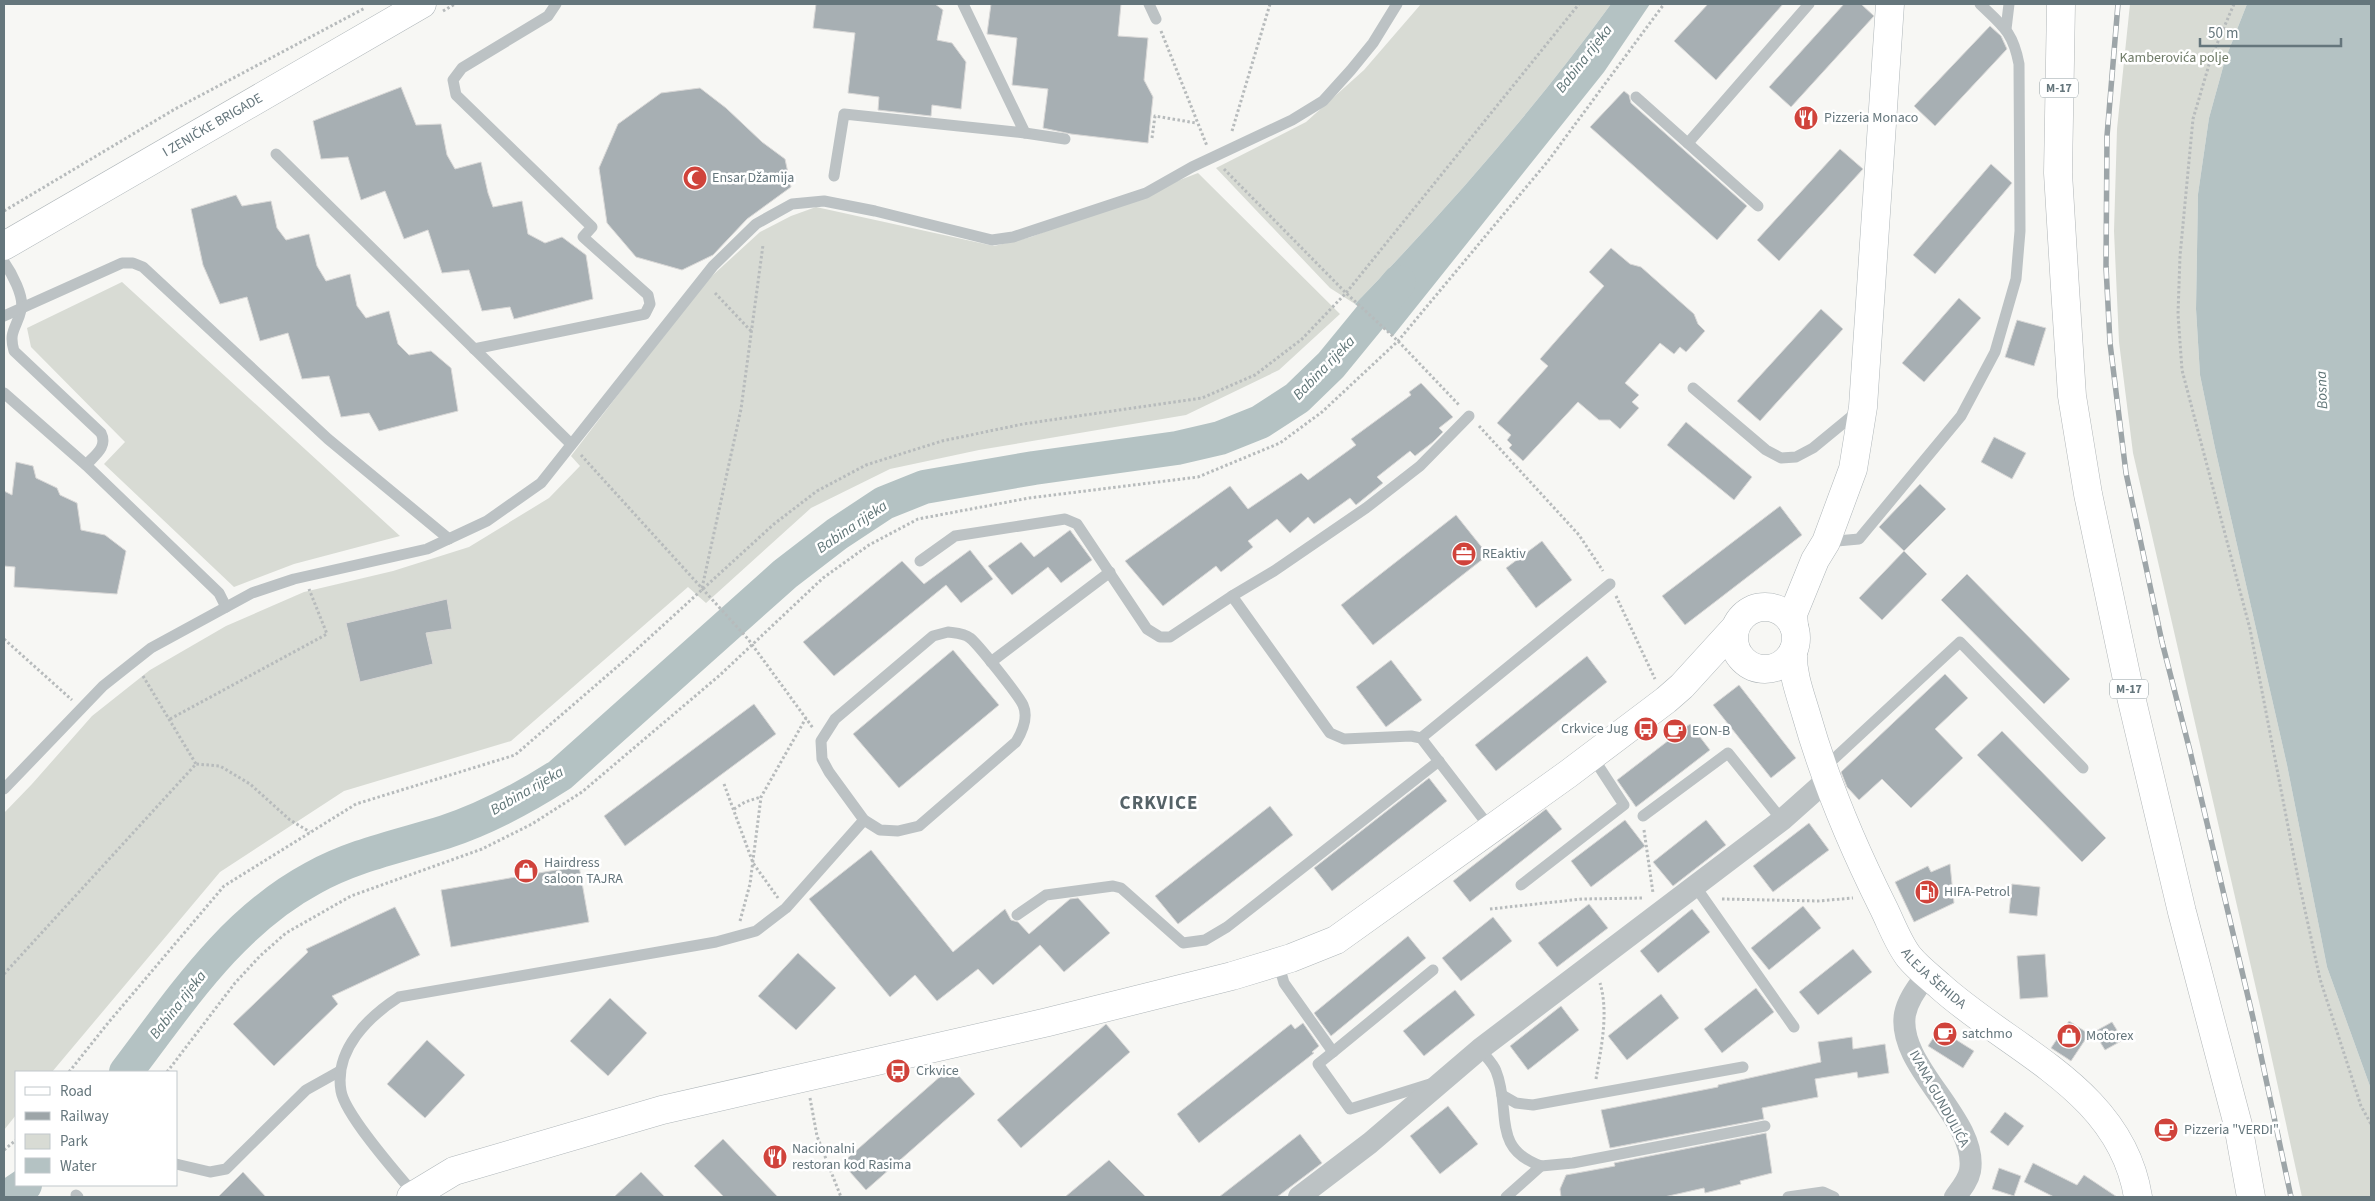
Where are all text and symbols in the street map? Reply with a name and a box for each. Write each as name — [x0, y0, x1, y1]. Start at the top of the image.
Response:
scale bar — [2200, 15, 2341, 47]
water label: Babina rijeka — [1551, 20, 1617, 98]
text: 50 m — [2208, 23, 2238, 44]
park label: Kamberovića polje — [2119, 48, 2229, 68]
road number: M-17 — [2040, 78, 2078, 98]
street label: I ZENIČKE BRIGADE — [159, 88, 266, 162]
restaurant icon: Pizzeria Monaco — [1793, 105, 1819, 131]
place label: Pizzeria Monaco — [1824, 108, 1918, 128]
mosque icon: Ensar Džamija — [682, 165, 708, 191]
place label: Ensar Džamija — [712, 168, 794, 188]
water label: Babina rijeka — [1288, 331, 1360, 405]
water label: Bosna — [2311, 371, 2333, 409]
water label: Babina rijeka — [812, 496, 892, 558]
office icon: REaktiv — [1451, 541, 1477, 567]
place label: REaktiv — [1482, 544, 1526, 564]
road number: M-17 — [2110, 680, 2148, 699]
bus stop icon: Crkvice Jug — [1633, 716, 1659, 742]
cafe icon: EON-B — [1662, 718, 1688, 744]
place label: Crkvice Jug — [1561, 719, 1628, 739]
place label: EON-B — [1692, 721, 1730, 741]
water label: Babina rijeka — [486, 762, 568, 820]
district label: CRKVICE — [1120, 790, 1198, 817]
place label: Hairdress saloon TAJRA — [544, 853, 623, 889]
shop icon: Hairdress saloon TAJRA — [513, 858, 539, 884]
fuel station icon: HIFA-Petrol — [1914, 879, 1940, 905]
place label: HIFA-Petrol — [1944, 882, 2011, 902]
street label: ALEJA ŠEHIDA — [1896, 944, 1971, 1014]
water label: Babina rijeka — [145, 966, 211, 1044]
cafe icon: satchmo — [1932, 1021, 1958, 1047]
shop icon: Motorex — [2056, 1023, 2082, 1049]
place label: satchmo — [1962, 1024, 2012, 1044]
place label: Motorex — [2086, 1026, 2134, 1046]
street label: IVANA GUNDULIĆA — [1904, 1047, 1974, 1152]
bus stop icon: Crkvice — [885, 1058, 911, 1084]
place label: Crkvice — [916, 1061, 959, 1081]
legend — [15, 1071, 178, 1186]
text: Road — [60, 1081, 92, 1102]
text: Railway — [60, 1106, 109, 1127]
cafe icon: Pizzeria "VERDI" — [2153, 1117, 2179, 1143]
place label: Pizzeria "VERDI" — [2184, 1120, 2279, 1140]
text: Park — [60, 1131, 89, 1152]
place label: Nacionalni restoran kod Rasima — [792, 1139, 911, 1175]
restaurant icon: Nacionalni restoran kod Rasima — [762, 1144, 788, 1170]
text: Water — [60, 1156, 97, 1177]

